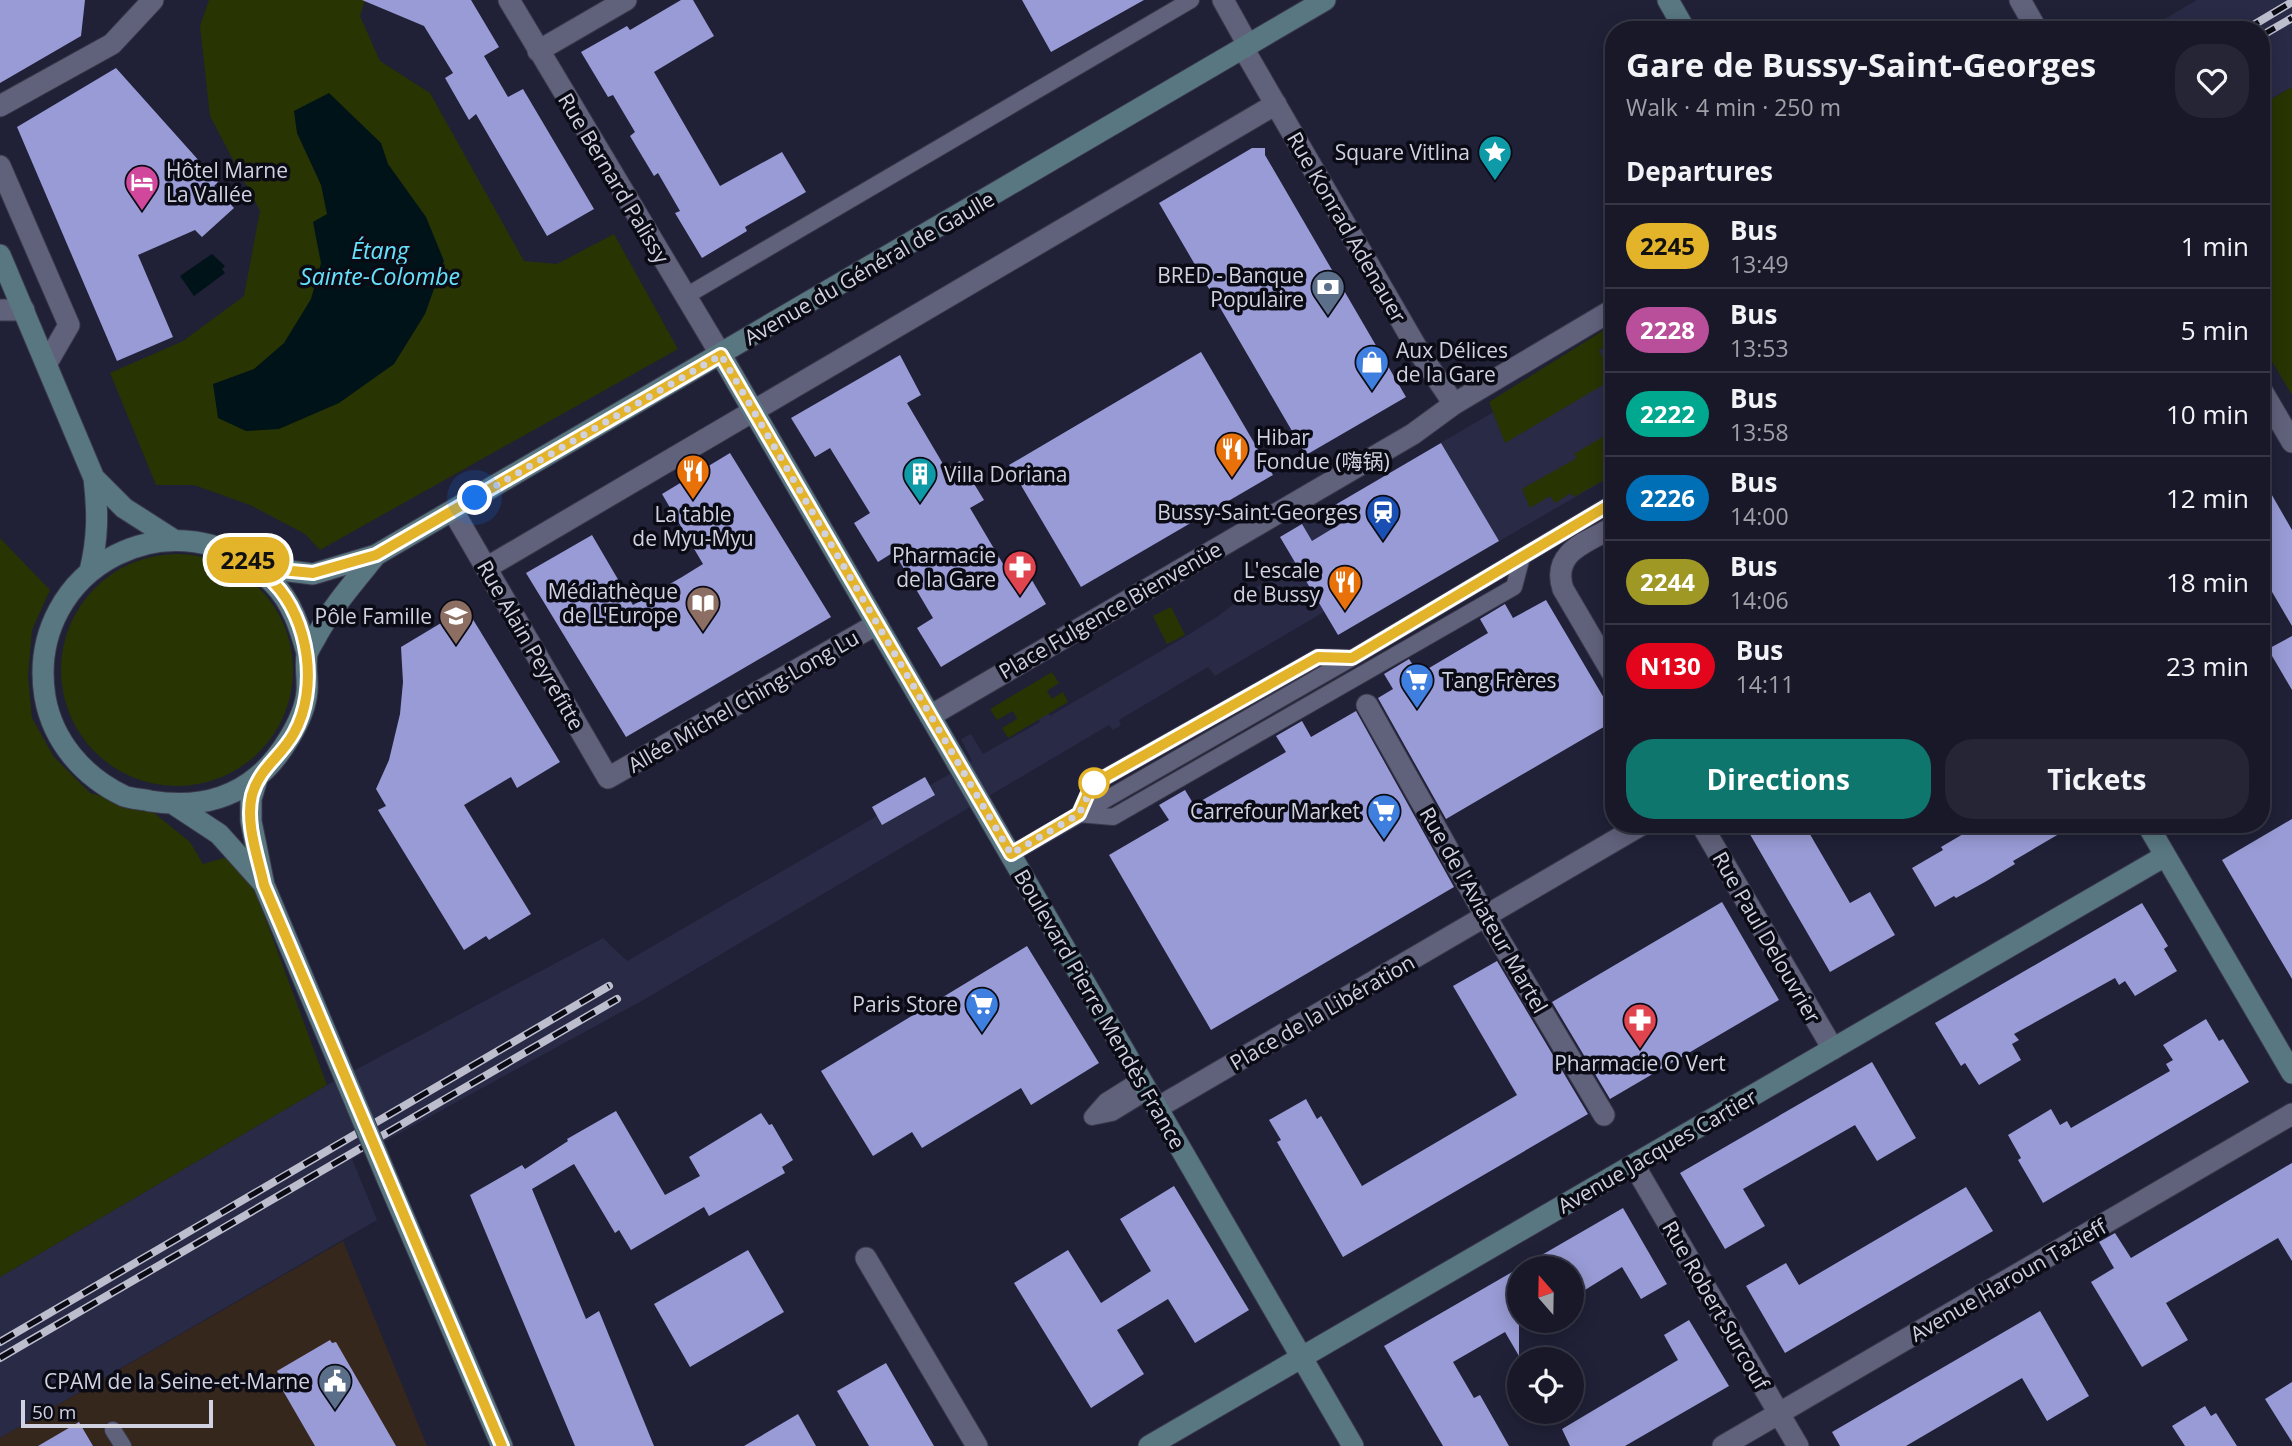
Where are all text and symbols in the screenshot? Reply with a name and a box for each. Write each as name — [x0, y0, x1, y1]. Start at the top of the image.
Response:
text: Gare de Bussy-Saint-Georges — [1626, 42, 2096, 87]
button: heart — [2175, 44, 2249, 118]
street label: Rue Bernard Palissy — [552, 88, 676, 269]
text: Walk · 4 min · 250 m — [1626, 91, 1841, 123]
street label: Rue Konrad Adenauer — [1281, 127, 1413, 328]
place icon: Square Vitlina — [1476, 133, 1514, 182]
place label: Square Vitlina — [1335, 138, 1470, 166]
text: Departures — [1626, 153, 1773, 189]
place label: Hôtel Marne La Vallée — [166, 156, 288, 208]
hotel icon: Hôtel Marne La Vallée — [123, 163, 161, 212]
street label: Avenue du Général de Gaulle — [739, 185, 999, 351]
text: Bus — [1730, 212, 1777, 248]
text: 1 min — [2181, 228, 2249, 264]
text: 2245 — [1640, 229, 1695, 262]
water label: Étang Sainte-Colombe — [300, 234, 460, 292]
text: 13:49 — [1730, 248, 1789, 280]
place label: BRED - Banque Populaire — [1157, 261, 1304, 313]
bank icon: BRED - Banque Populaire — [1309, 268, 1347, 317]
text: Bus — [1730, 296, 1777, 332]
text: 5 min — [2181, 312, 2249, 348]
text: 2228 — [1640, 313, 1695, 346]
text: 13:53 — [1730, 332, 1789, 364]
place label: Aux Délices de la Gare — [1396, 336, 1508, 388]
shop icon: Aux Délices de la Gare — [1353, 343, 1391, 392]
text: Bus — [1730, 380, 1777, 416]
text: 10 min — [2166, 396, 2249, 432]
text: 2222 — [1640, 397, 1695, 430]
text: 13:58 — [1730, 416, 1789, 448]
place label: Hibar Fondue (嗨锅) — [1256, 423, 1390, 475]
restaurant icon: Hibar Fondue (嗨锅) — [1213, 430, 1251, 479]
restaurant icon: La table de Myu-Myu — [674, 452, 712, 501]
building icon: Villa Doriana — [901, 455, 939, 504]
place label: Villa Doriana — [944, 460, 1068, 488]
text: Bus — [1730, 464, 1777, 500]
your location — [457, 480, 492, 515]
text: 12 min — [2166, 480, 2249, 516]
text: 2226 — [1640, 481, 1695, 514]
station icon: Bussy-Saint-Georges — [1364, 493, 1402, 542]
place label: Bussy-Saint-Georges — [1157, 498, 1358, 526]
place label: La table de Myu-Myu — [632, 500, 754, 552]
text: 14:00 — [1730, 500, 1789, 532]
street label: Place Fulgence Bienvenüe — [994, 535, 1226, 685]
line badge: 2245 — [199, 537, 297, 583]
place label: Pharmacie de la Gare — [892, 541, 996, 593]
text: 2245 — [221, 543, 275, 576]
pharmacy icon: Pharmacie de la Gare — [1001, 548, 1039, 597]
text: Bus — [1730, 548, 1777, 584]
street label: Rue Alain Peyrefitte — [471, 555, 591, 735]
place label: L'escale de Bussy — [1233, 556, 1320, 608]
restaurant icon: L'escale de Bussy — [1326, 563, 1364, 612]
text: 18 min — [2166, 564, 2249, 600]
text: 2244 — [1640, 565, 1695, 598]
place label: Médiathèque de L'Europe — [548, 577, 678, 629]
library icon: Médiathèque de L'Europe — [684, 584, 722, 633]
text: 14:06 — [1730, 584, 1789, 616]
school or university icon: Pôle Famille — [437, 597, 475, 646]
place label: Pôle Famille — [315, 602, 432, 630]
street label: Allée Michel Ching-Long Lu — [622, 623, 864, 779]
text: Bus — [1736, 632, 1783, 668]
text: 23 min — [2166, 648, 2249, 684]
text: N130 — [1640, 649, 1701, 682]
supermarket icon: Tang Frères — [1398, 661, 1436, 710]
place label: Tang Frères — [1442, 666, 1557, 694]
text: 14:11 — [1736, 668, 1794, 700]
button: Directions — [1626, 739, 1931, 819]
button: Tickets — [1945, 739, 2249, 819]
unlabelled marker — [1079, 768, 1109, 798]
supermarket icon: Carrefour Market — [1365, 792, 1403, 841]
place label: Carrefour Market — [1190, 797, 1360, 825]
street label: Rue de l'Aviateur Martel — [1413, 802, 1555, 1018]
street label: Rue Paul Delouvrier — [1706, 846, 1828, 1028]
street label: Boulevard Pierre Mendès France — [1008, 864, 1192, 1154]
street label: Place de la Libération — [1225, 948, 1419, 1076]
supermarket icon: Paris Store — [963, 985, 1001, 1034]
place label: Paris Store — [852, 990, 958, 1018]
pharmacy icon: Pharmacie O Vert — [1621, 1001, 1659, 1050]
place label: Pharmacie O Vert — [1554, 1049, 1726, 1077]
street label: Avenue Jacques Cartier — [1552, 1082, 1762, 1220]
street label: Avenue Haroun Tazieff — [1905, 1211, 2113, 1348]
street label: Rue Robert Surcouf — [1656, 1216, 1777, 1396]
north arrow — [1507, 1256, 1584, 1334]
map controls — [1507, 1256, 1584, 1424]
button: locate — [1507, 1347, 1584, 1424]
public building icon: CPAM de la Seine-et-Marne — [316, 1362, 354, 1411]
place label: CPAM de la Seine-et-Marne — [44, 1367, 310, 1395]
scale bar — [21, 1397, 214, 1429]
text: 50 m — [32, 1399, 76, 1425]

